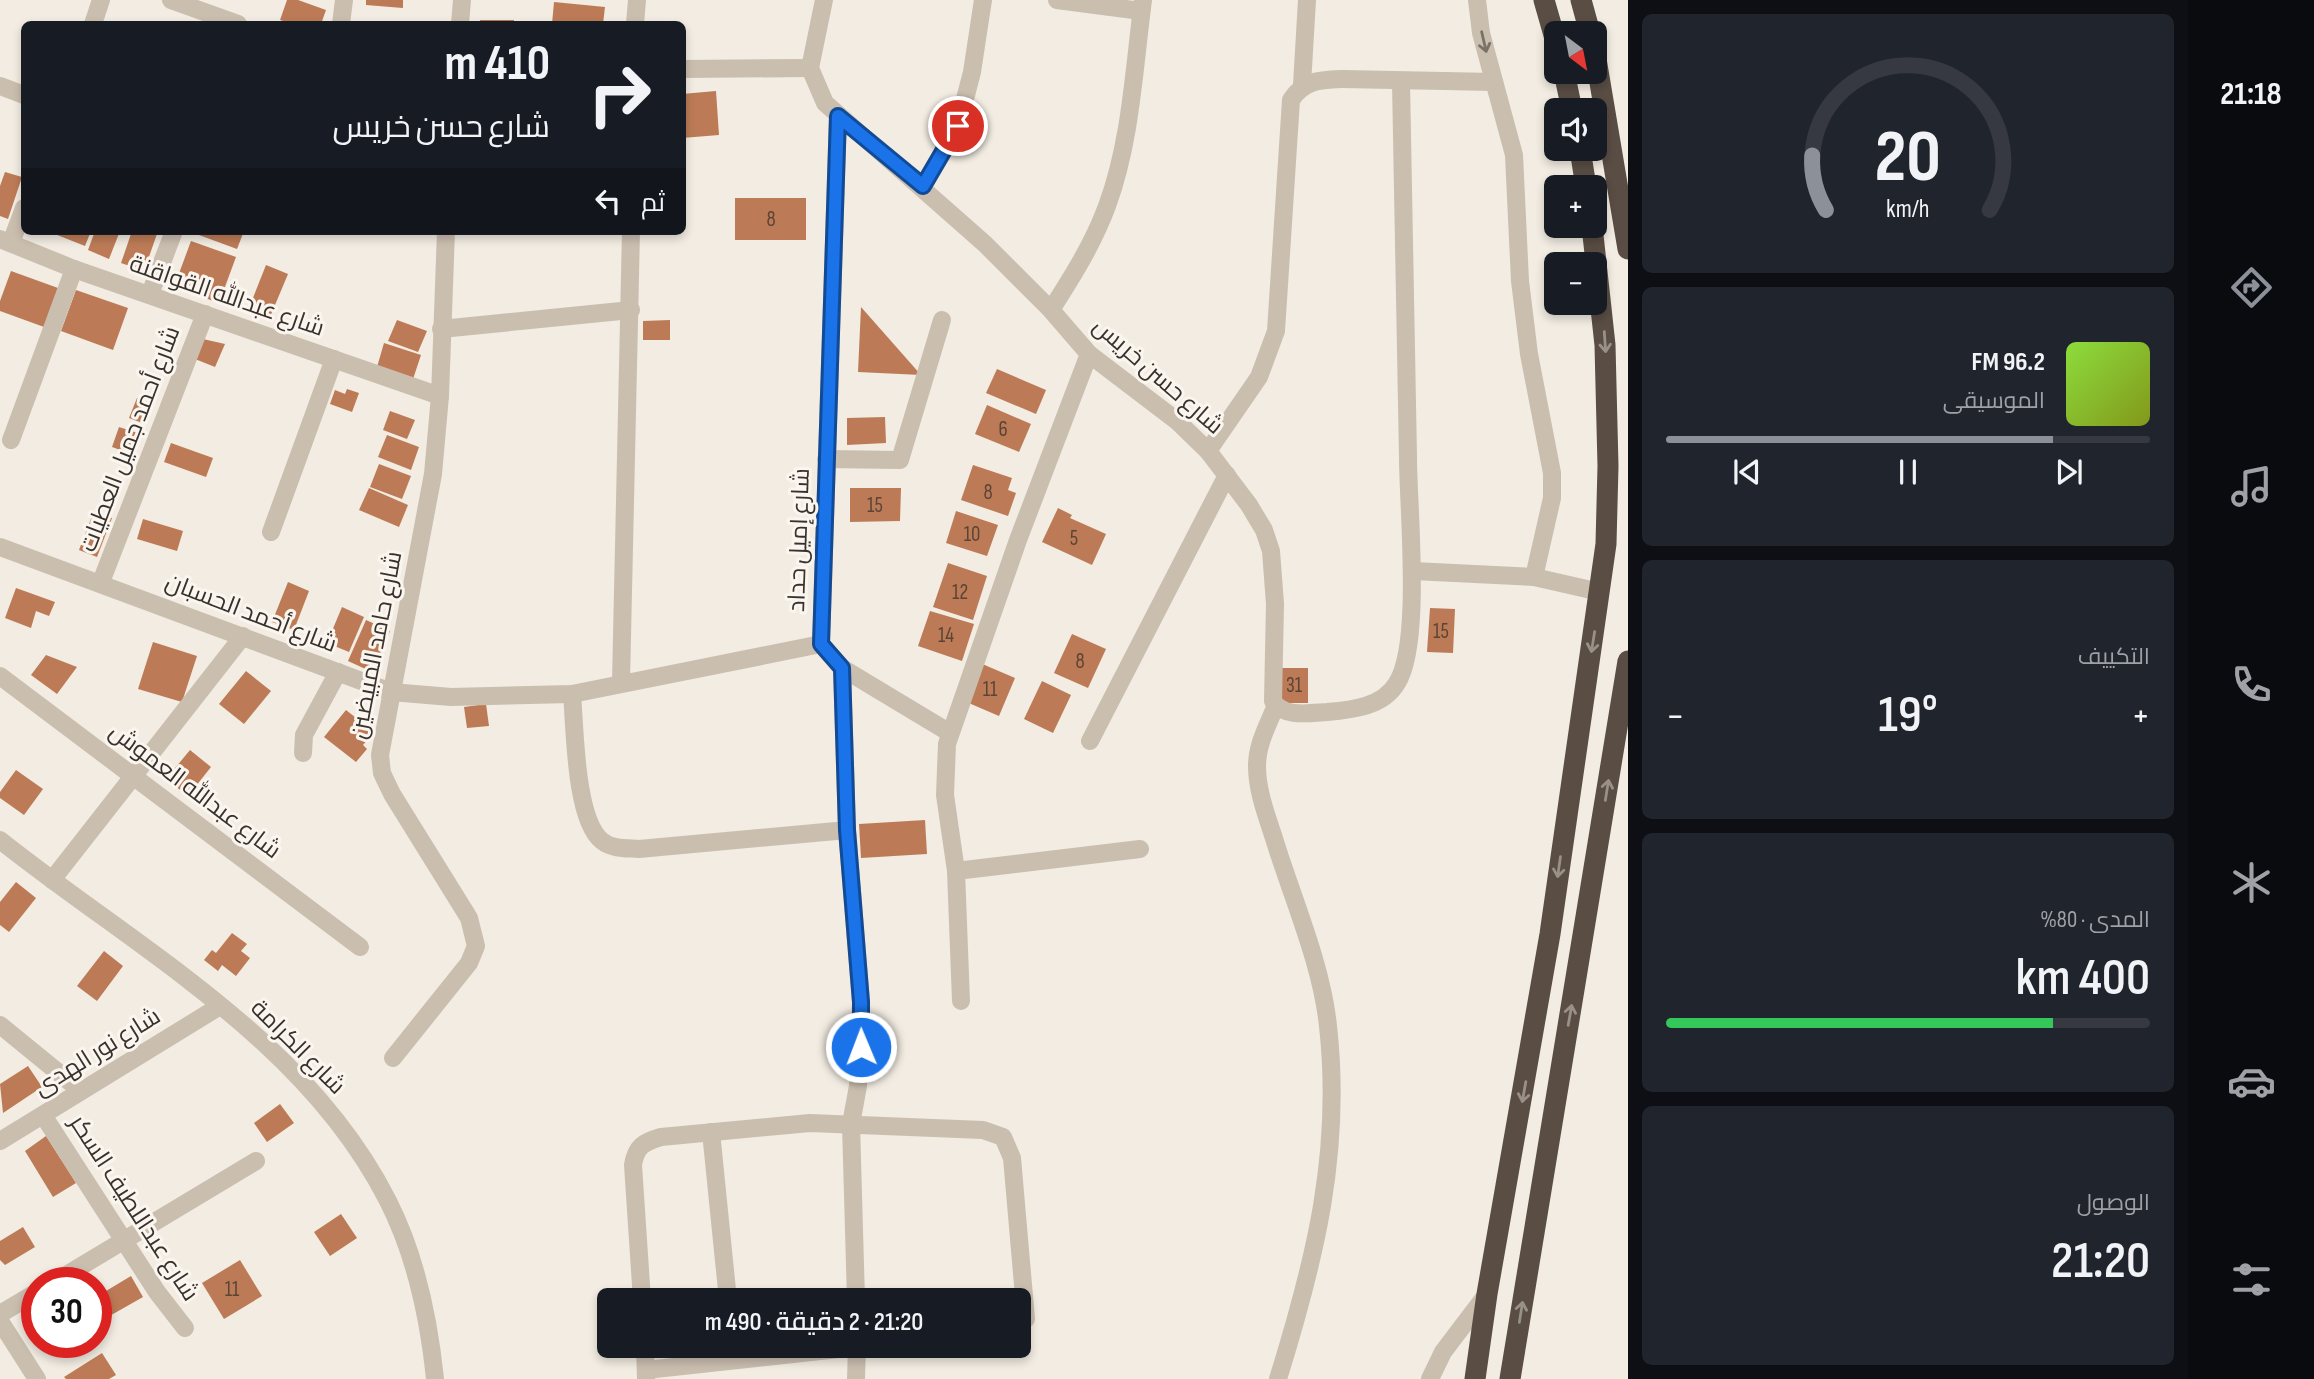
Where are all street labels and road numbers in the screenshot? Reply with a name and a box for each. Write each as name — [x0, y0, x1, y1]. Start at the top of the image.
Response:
street label: شارع عبدالله القواقنة — [125, 247, 329, 344]
street label: شارع حسن خريس — [1086, 312, 1229, 441]
street label: شارع أحمد جميل العطيات — [72, 321, 187, 556]
street label: شارع إميل حداد — [782, 468, 817, 613]
street label: شارع حامد المبيضين — [344, 549, 409, 741]
street label: شارع أحمد الحسبان — [161, 565, 342, 660]
street label: شارع عبدالله العموش — [103, 715, 288, 866]
street label: شارع الكرامة — [244, 994, 351, 1101]
street label: شارع نور الهدى — [28, 1002, 166, 1103]
street label: شارع عبداللطيف السكر — [61, 1108, 205, 1307]

